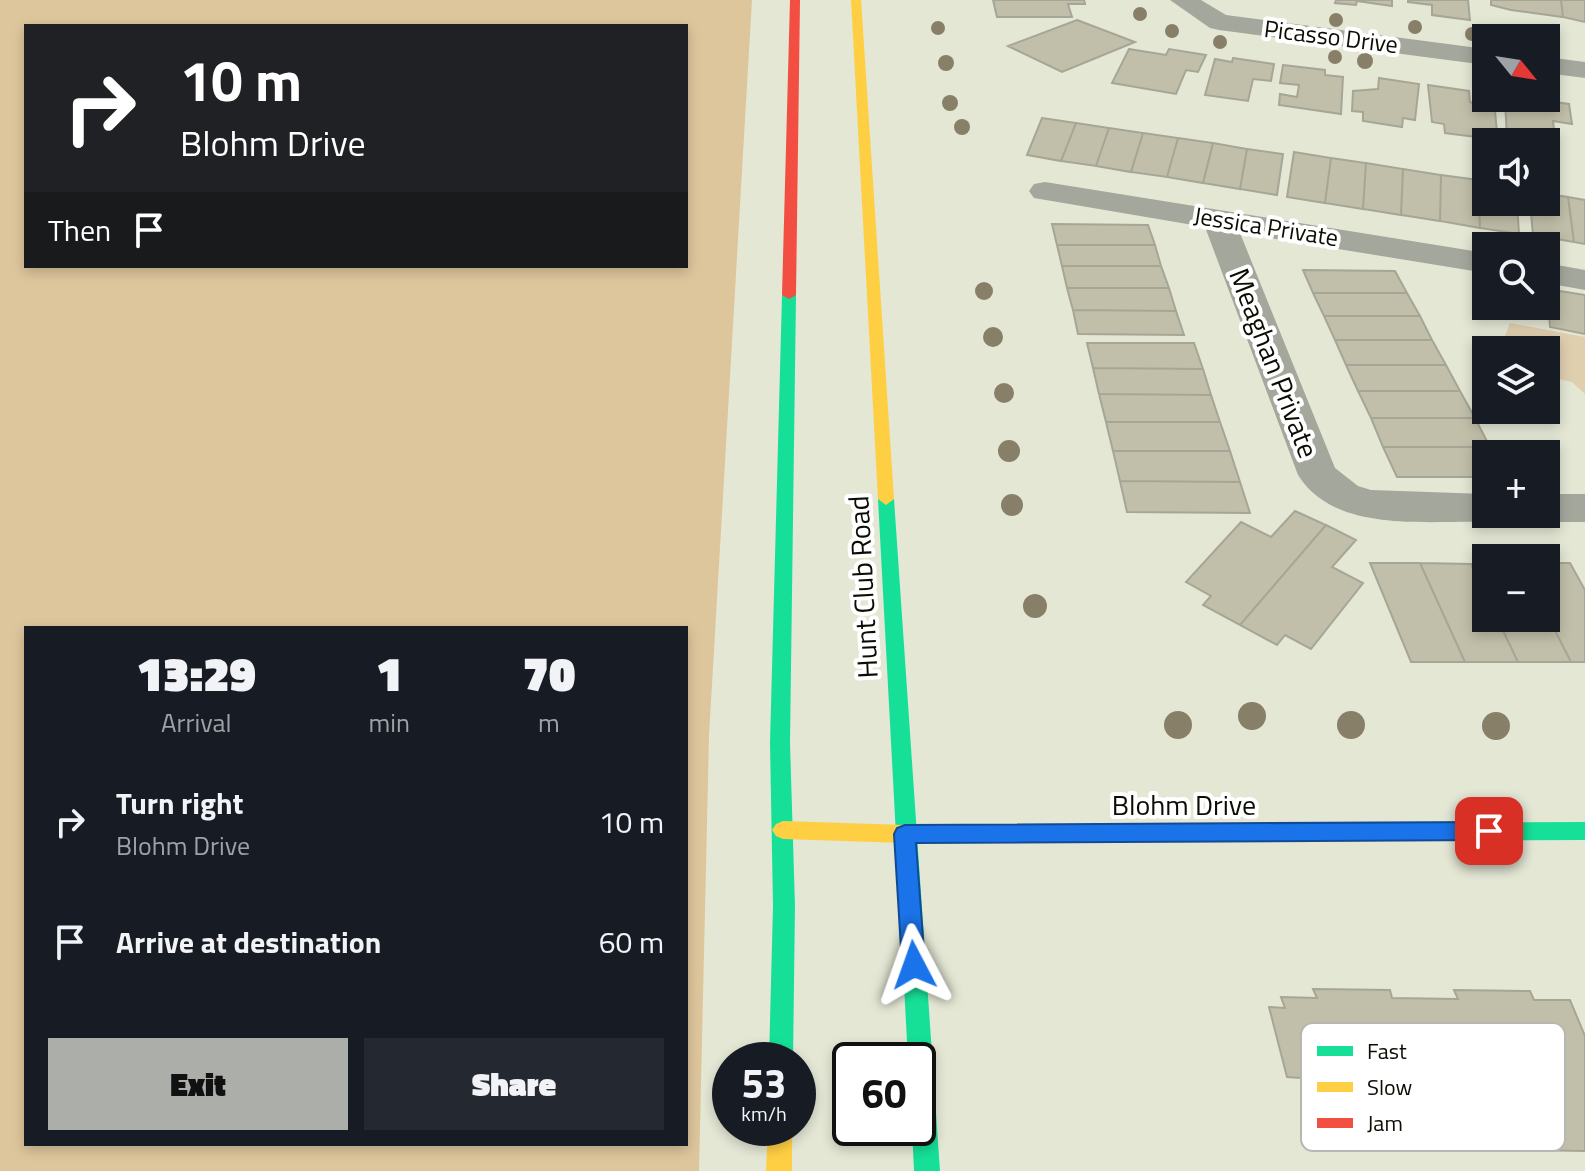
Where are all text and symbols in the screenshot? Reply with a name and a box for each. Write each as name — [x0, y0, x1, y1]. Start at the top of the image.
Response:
street label: Picasso Drive — [1262, 10, 1400, 62]
north arrow — [1472, 24, 1560, 112]
map controls — [1472, 24, 1560, 632]
text: 10 m — [180, 38, 302, 123]
icon: right — [48, 56, 152, 160]
text: Blohm Drive — [180, 115, 366, 170]
button: sound — [1472, 128, 1560, 216]
street label: Jessica Private — [1191, 197, 1341, 255]
text: Then — [48, 207, 111, 253]
icon: arrive — [127, 208, 171, 252]
button: search — [1472, 232, 1560, 320]
street label: Meaghan Private — [1219, 262, 1330, 464]
button: layers — [1472, 336, 1560, 424]
button: + — [1472, 440, 1560, 528]
street label: Hunt Club Road — [836, 495, 889, 679]
button: − — [1472, 544, 1560, 632]
text: 13:29 — [137, 637, 256, 710]
text: 1 — [376, 637, 403, 710]
text: 70 — [523, 637, 575, 710]
text: Arrival — [161, 703, 232, 742]
text: min — [369, 703, 410, 742]
text: m — [538, 703, 560, 742]
text: Turn right — [116, 780, 244, 826]
street label: Blohm Drive — [1112, 783, 1256, 826]
pin — [1455, 797, 1523, 865]
text: 10 m — [599, 799, 664, 845]
icon: right — [48, 800, 92, 844]
icon: arrive — [1467, 809, 1511, 853]
text: Blohm Drive — [116, 826, 250, 865]
text: Arrive at destination — [116, 919, 381, 965]
text: 60 m — [599, 919, 664, 965]
icon: arrive — [48, 920, 92, 964]
position arrow — [872, 923, 956, 1007]
legend — [1301, 1023, 1565, 1151]
text: Fast — [1367, 1034, 1407, 1068]
button: Exit — [48, 1038, 348, 1130]
button: Share — [364, 1038, 664, 1130]
speed limit sign: 60 — [832, 1042, 936, 1146]
text: 53 — [742, 1053, 786, 1114]
text: Slow — [1367, 1070, 1413, 1104]
text: km/h — [741, 1098, 787, 1129]
text: Jam — [1367, 1106, 1403, 1140]

